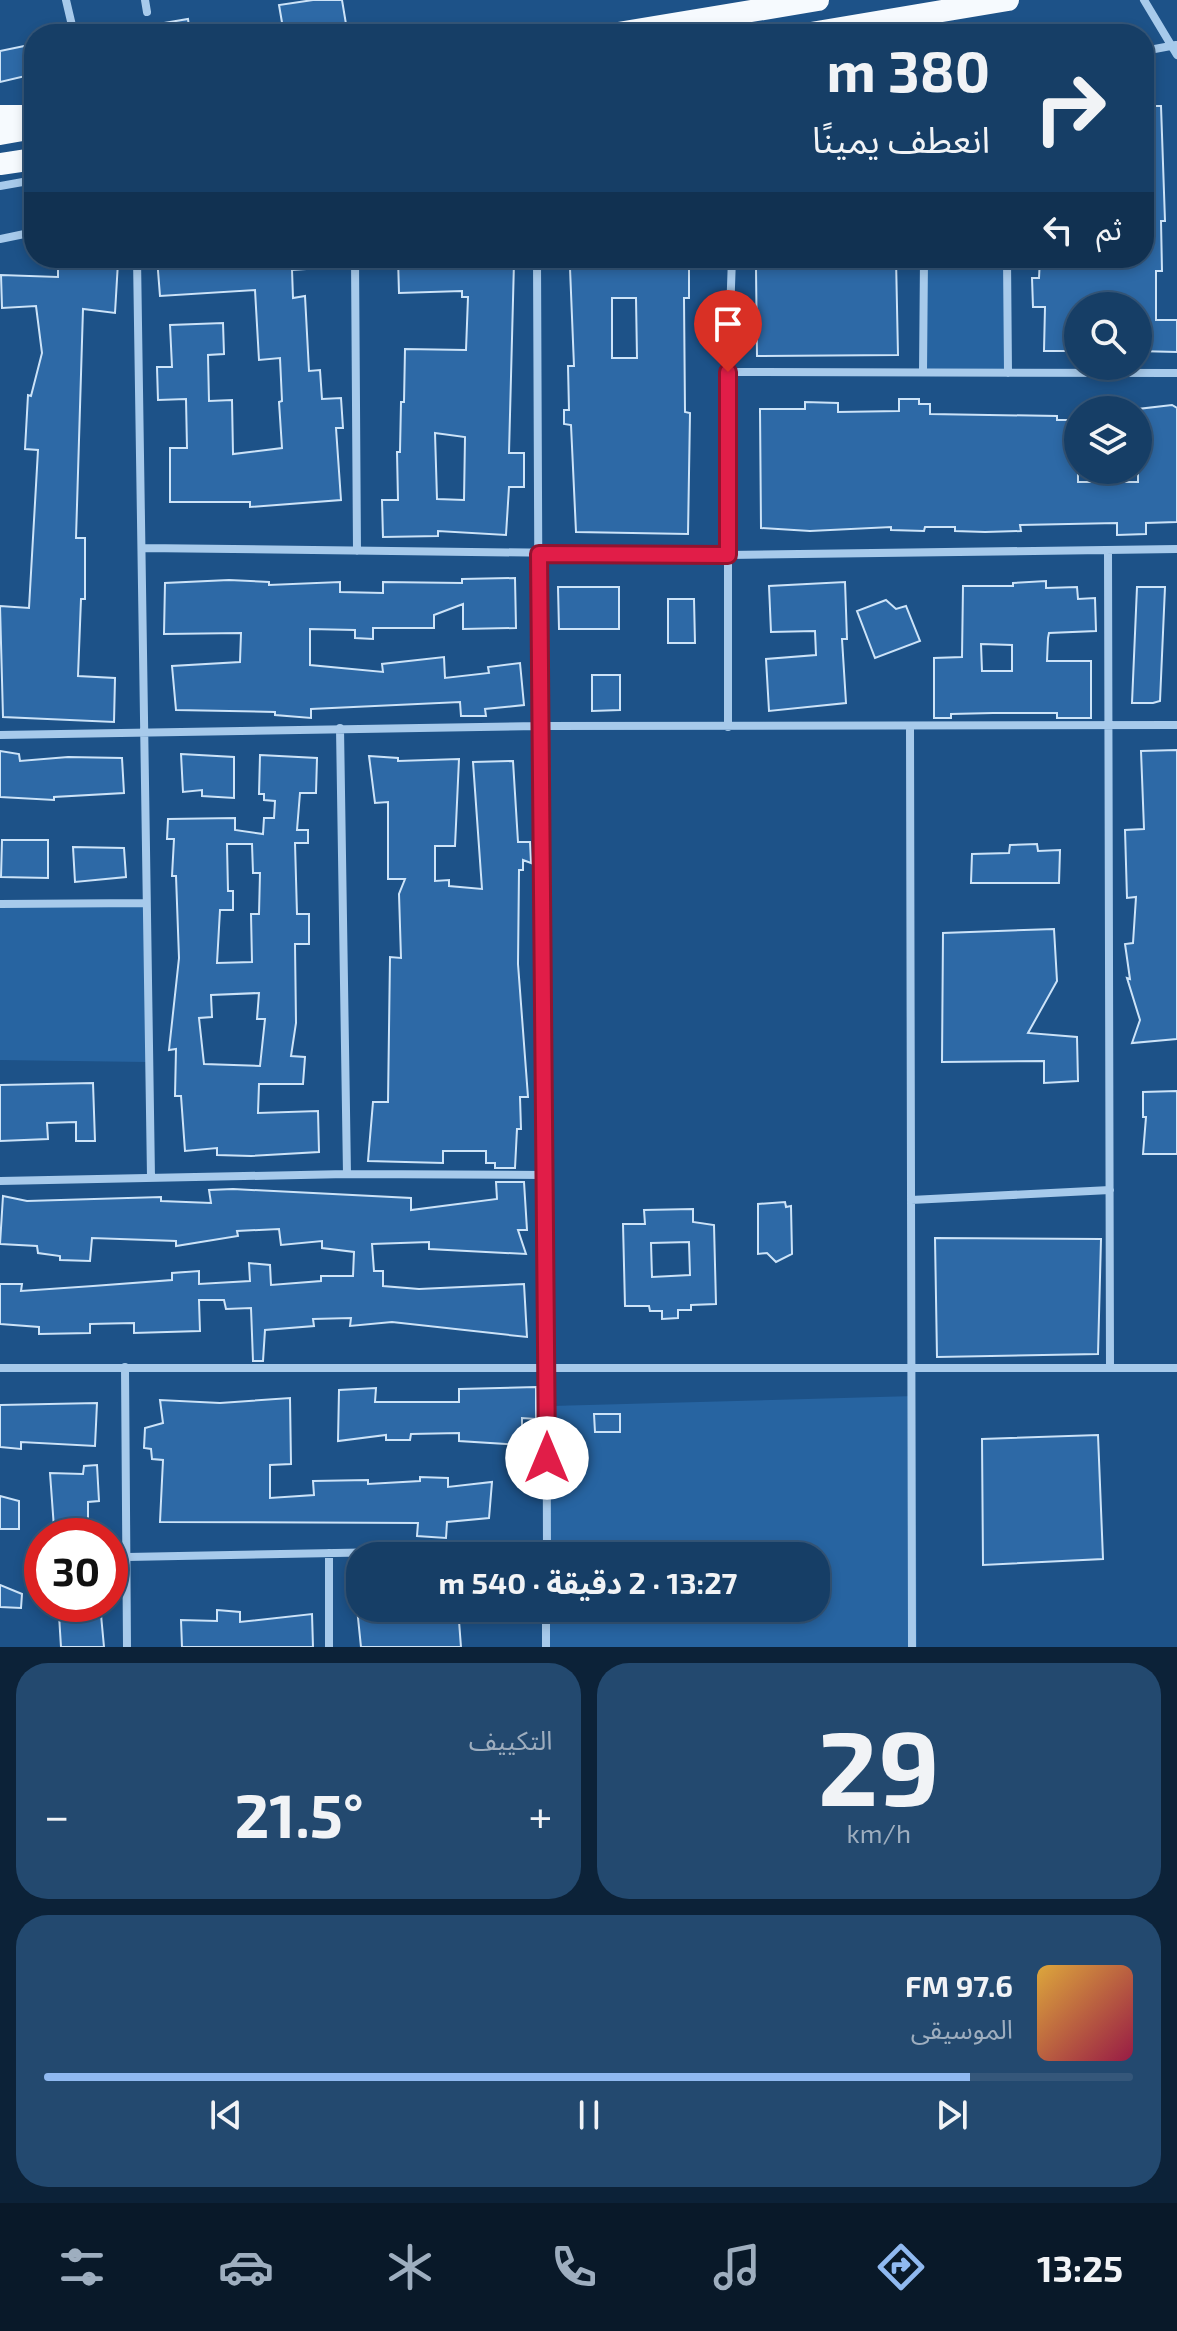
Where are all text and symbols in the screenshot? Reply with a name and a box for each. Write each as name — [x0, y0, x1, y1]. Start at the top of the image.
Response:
text: 380 m — [827, 36, 990, 103]
icon: right — [1018, 56, 1122, 160]
text: انعطف يمينًا — [812, 117, 990, 160]
icon: left — [1036, 208, 1080, 252]
text: ثم — [1096, 210, 1122, 246]
pin — [694, 290, 762, 372]
map controls — [1064, 292, 1152, 484]
button: search — [1064, 292, 1152, 380]
icon: arrive — [706, 302, 750, 346]
button: layers — [1064, 396, 1152, 484]
position arrow — [505, 1416, 589, 1500]
speed limit sign: 30 — [24, 1518, 128, 1622]
text: 13:27 · 2 دقيقة · 540 m — [439, 1564, 737, 1600]
text: 29 — [818, 1702, 940, 1827]
text: التكييف — [469, 1724, 553, 1755]
text: 21.5° — [234, 1778, 364, 1850]
text: − — [44, 1788, 70, 1841]
text: + — [528, 1788, 553, 1841]
text: km/h — [846, 1817, 911, 1848]
text: 97.6 FM — [905, 1967, 1013, 2003]
text: الموسيقى — [911, 2013, 1013, 2044]
icon: previous — [204, 2093, 248, 2137]
icon: pause — [567, 2093, 611, 2137]
icon: next — [930, 2093, 974, 2137]
icon: filters — [54, 2239, 110, 2295]
icon: car — [218, 2239, 274, 2295]
icon: climate — [382, 2239, 438, 2295]
icon: phone — [546, 2239, 602, 2295]
icon: music — [709, 2239, 765, 2295]
icon: directions — [873, 2239, 929, 2295]
text: 13:25 — [1037, 2246, 1123, 2289]

